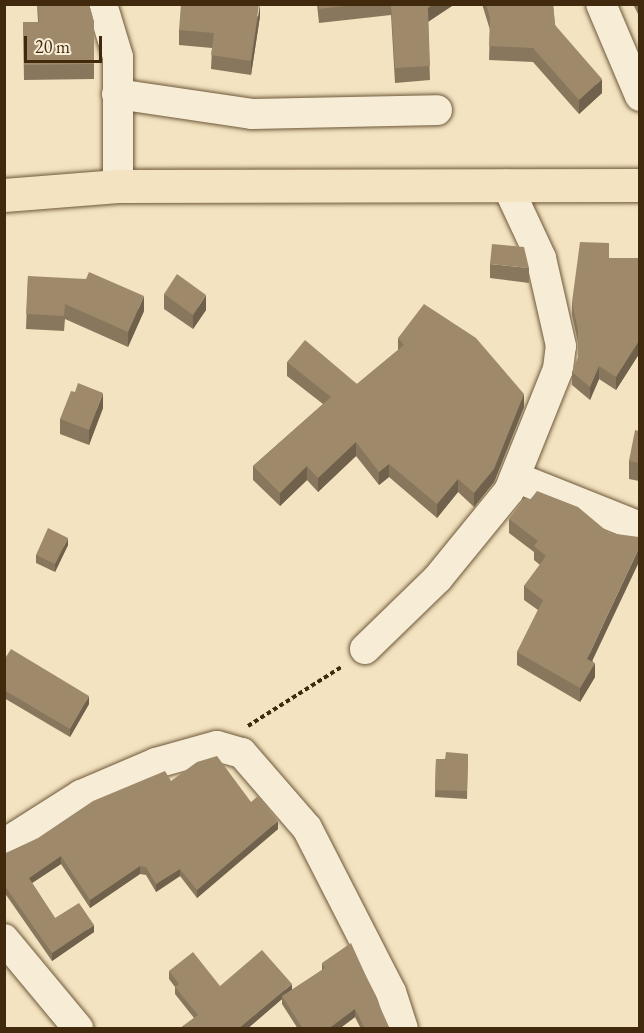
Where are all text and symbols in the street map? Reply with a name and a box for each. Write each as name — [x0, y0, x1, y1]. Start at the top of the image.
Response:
scale bar — [27, 24, 105, 62]
text: 20 m — [35, 35, 70, 58]

